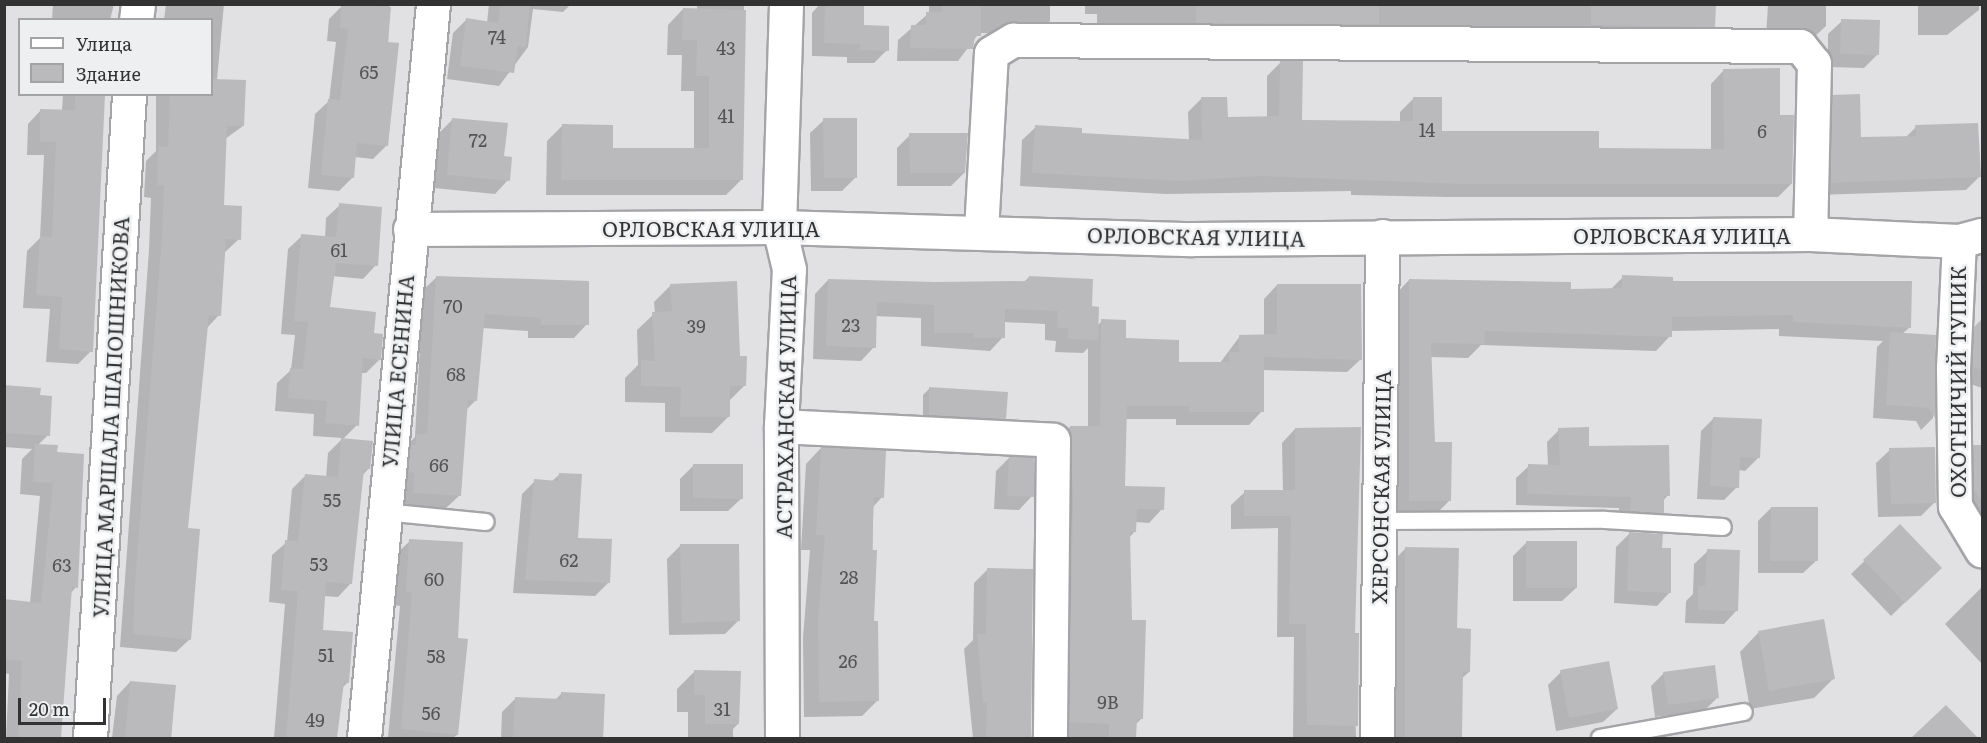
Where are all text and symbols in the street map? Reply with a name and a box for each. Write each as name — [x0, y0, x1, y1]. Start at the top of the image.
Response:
legend — [18, 18, 213, 96]
house number: 74 — [488, 26, 506, 48]
text: Улица — [76, 30, 132, 57]
house number: 43 — [716, 37, 736, 59]
text: Здание — [76, 60, 141, 87]
house number: 65 — [360, 61, 378, 83]
house number: 41 — [717, 105, 735, 127]
house number: 14 — [1419, 119, 1435, 141]
house number: 6 — [1757, 120, 1767, 142]
house number: 72 — [469, 129, 487, 151]
street label: ОРЛОВСКАЯ УЛИЦА — [602, 215, 820, 241]
street label: УЛИЦА МАРШАЛА ШАПОШНИКОВА — [87, 216, 133, 618]
street label: ОРЛОВСКАЯ УЛИЦА — [1087, 221, 1305, 251]
street label: ОРЛОВСКАЯ УЛИЦА — [1573, 222, 1791, 248]
house number: 61 — [331, 239, 347, 261]
street label: ОХОТНИЧИЙ ТУПИК — [1944, 266, 1970, 498]
street label: УЛИЦА ЕСЕНИНА — [376, 273, 418, 469]
street label: АСТРАХАНСКАЯ УЛИЦА — [770, 275, 800, 539]
house number: 70 — [443, 295, 463, 317]
house number: 23 — [842, 314, 860, 336]
house number: 39 — [686, 315, 706, 337]
house number: 68 — [446, 363, 466, 385]
street label: ХЕРСОНСКАЯ УЛИЦА — [1365, 370, 1395, 604]
house number: 66 — [429, 454, 449, 476]
house number: 55 — [323, 489, 341, 511]
house number: 62 — [560, 549, 578, 571]
house number: 53 — [310, 553, 328, 575]
house number: 63 — [52, 554, 72, 576]
house number: 28 — [839, 566, 859, 588]
house number: 60 — [424, 568, 444, 590]
house number: 51 — [318, 644, 334, 666]
house number: 58 — [426, 645, 446, 667]
house number: 26 — [839, 650, 857, 672]
scale bar — [21, 686, 110, 724]
house number: 9В — [1097, 691, 1119, 713]
text: 20 m — [29, 695, 70, 722]
house number: 31 — [713, 698, 731, 720]
house number: 56 — [422, 702, 440, 724]
house number: 49 — [305, 709, 325, 731]

